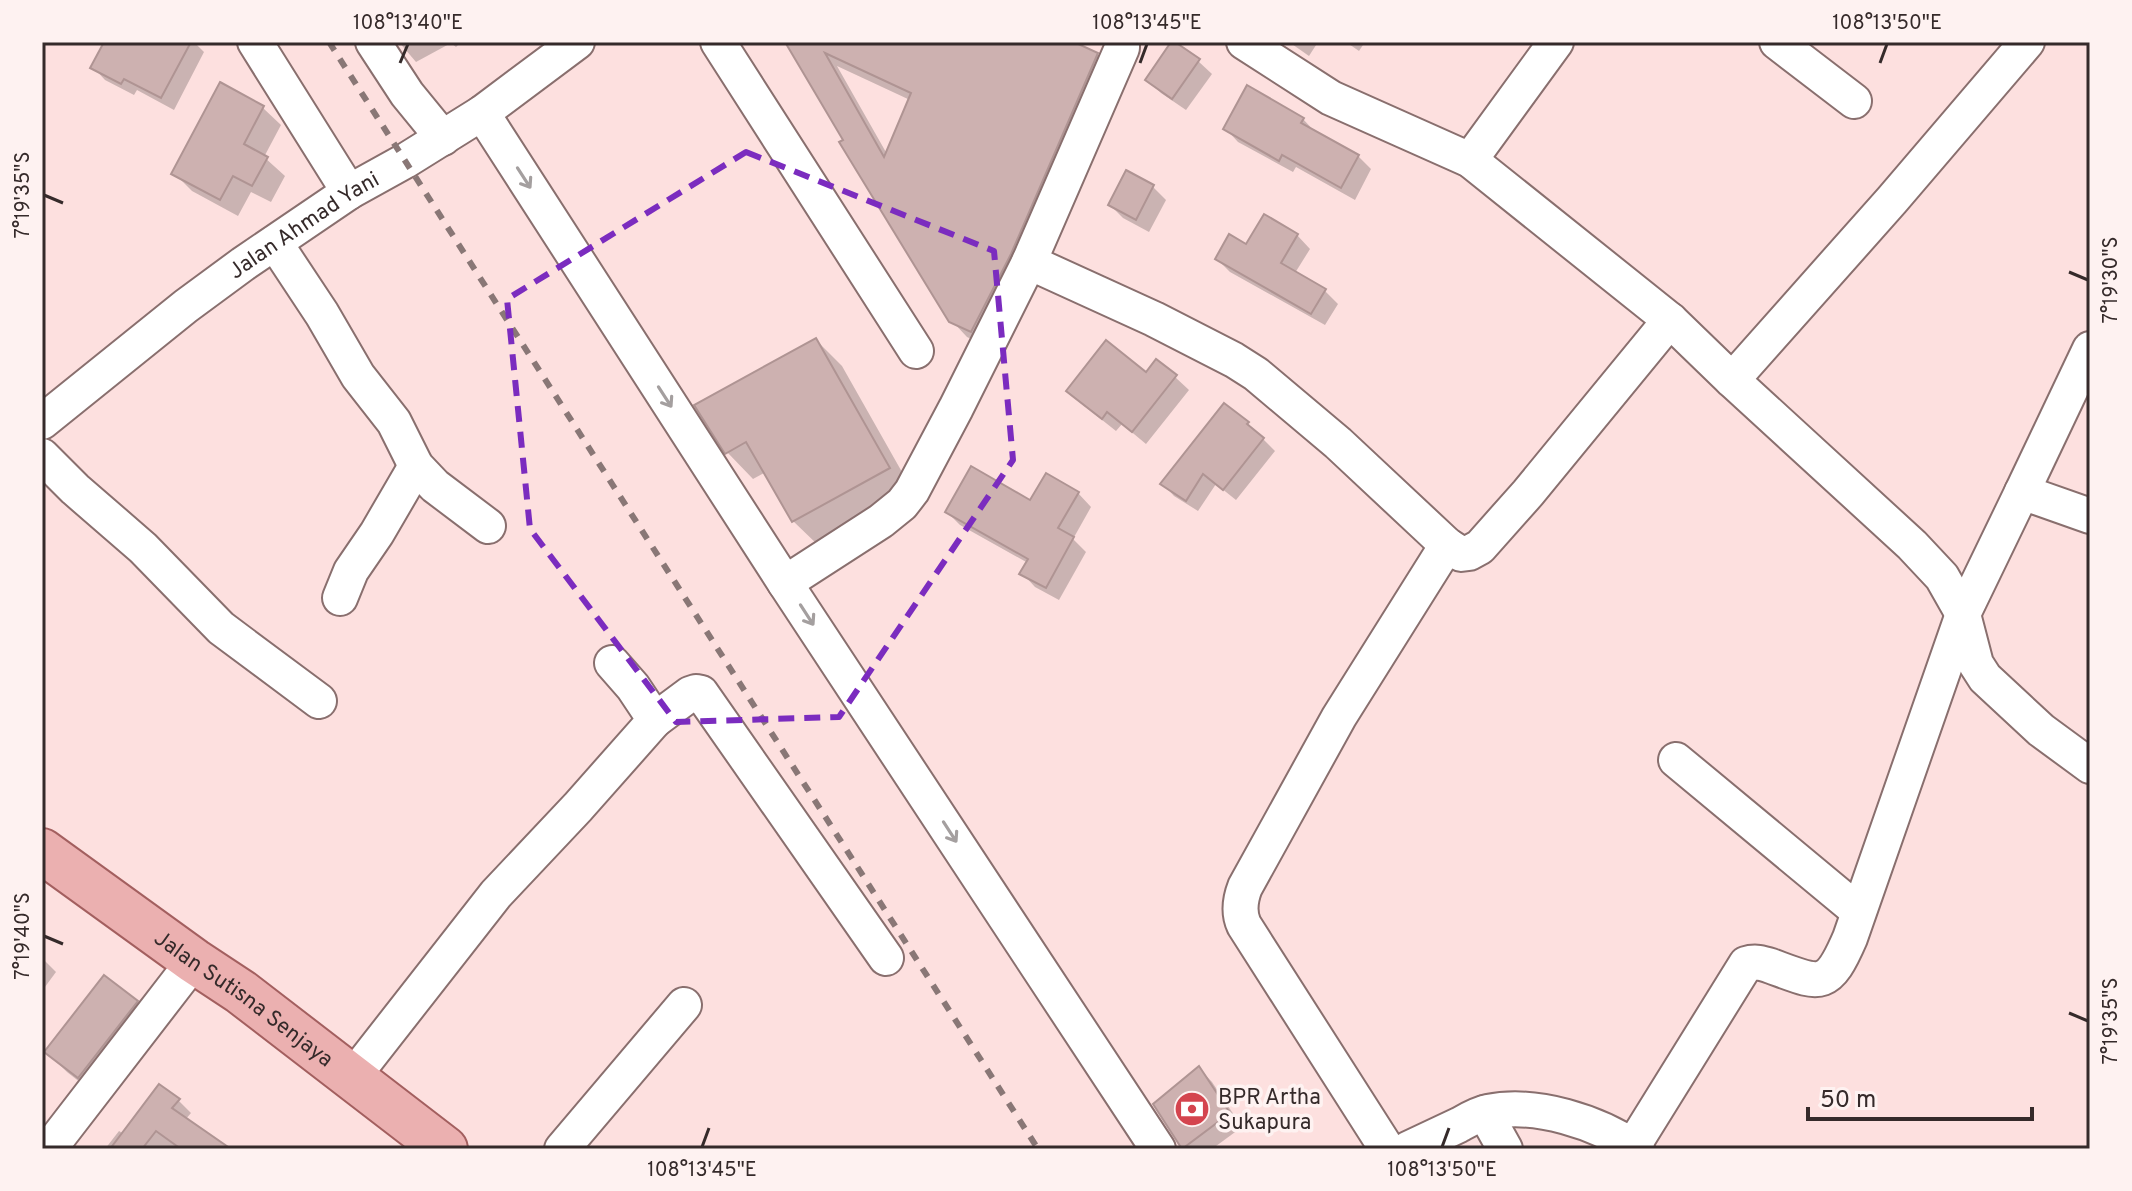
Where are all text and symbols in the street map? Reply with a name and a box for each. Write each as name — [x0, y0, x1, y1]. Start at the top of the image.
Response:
text: 108°13'40"E — [353, 11, 463, 37]
text: 108°13'45"E — [1092, 11, 1202, 37]
text: 108°13'50"E — [1832, 11, 1942, 37]
text: 7°19'35"S — [11, 152, 37, 238]
street label: Jalan Ahmad Yani — [224, 167, 385, 286]
one-way arrow — [516, 167, 533, 189]
text: 7°19'30"S — [2099, 236, 2125, 324]
one-way arrow — [658, 385, 674, 408]
one-way arrow — [798, 604, 815, 626]
one-way arrow — [941, 821, 958, 843]
text: 7°19'40"S — [11, 892, 37, 980]
street label: Jalan Sutisna Senjaya — [148, 926, 338, 1074]
text: 7°19'35"S — [2099, 978, 2125, 1064]
scale bar — [1808, 1071, 2032, 1121]
place label: BPR Artha Sukapura — [1218, 1085, 1321, 1137]
text: 50 m — [1820, 1086, 1876, 1116]
bank icon: BPR Artha Sukapura — [1173, 1090, 1211, 1128]
text: 108°13'45"E — [647, 1158, 757, 1184]
text: 108°13'50"E — [1387, 1158, 1497, 1184]

